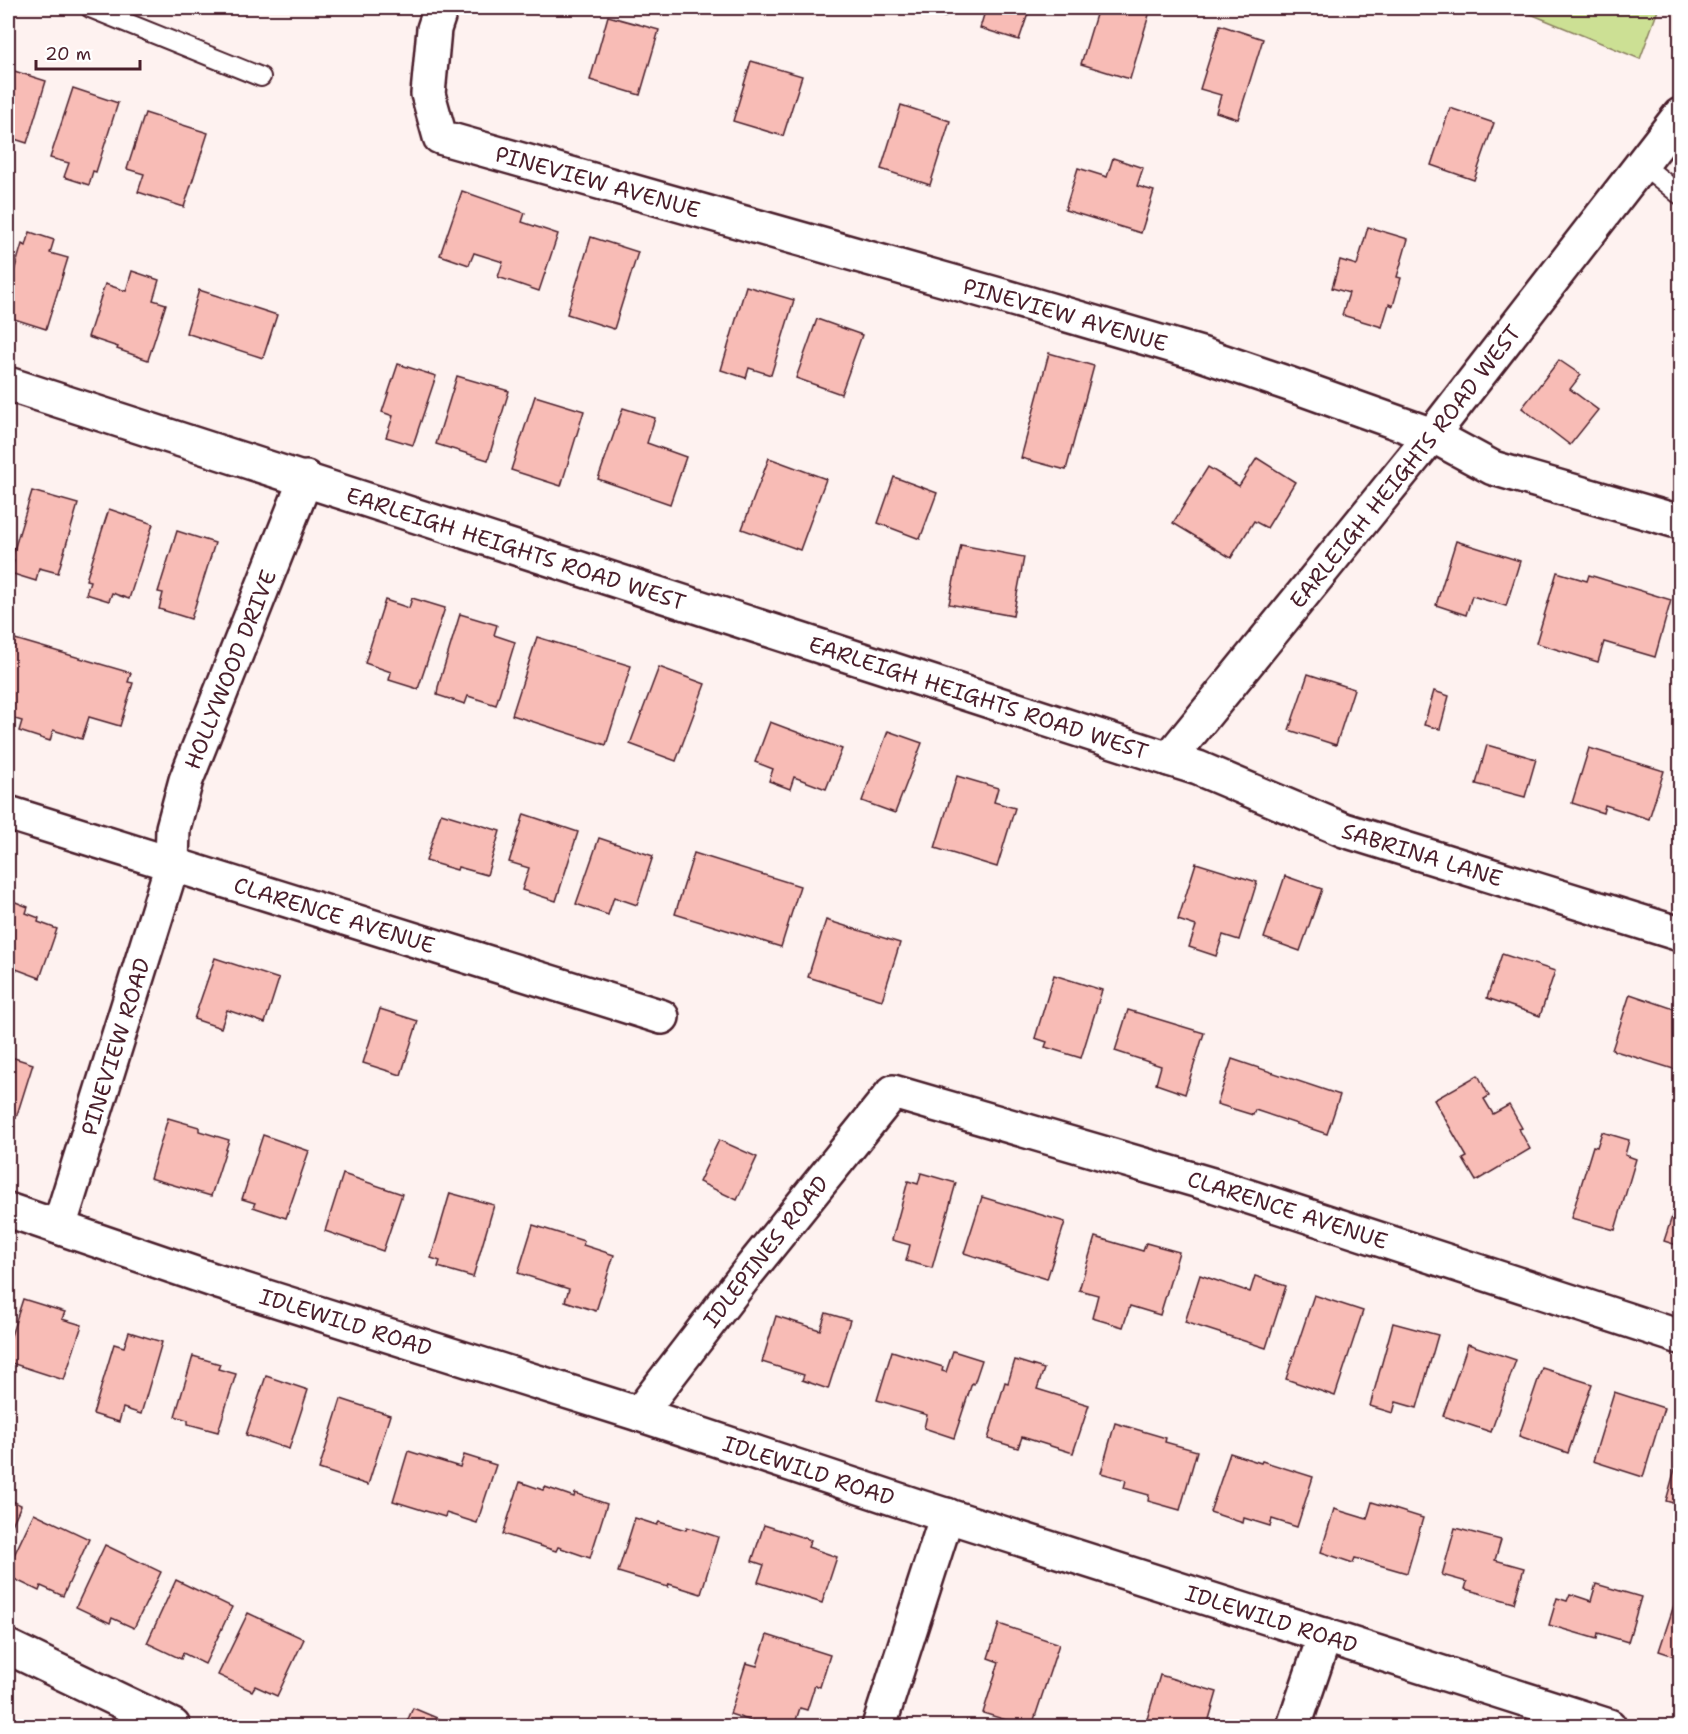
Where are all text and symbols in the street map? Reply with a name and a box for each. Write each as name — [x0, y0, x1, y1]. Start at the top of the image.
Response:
scale bar — [36, 33, 140, 71]
text: 20 m — [45, 42, 91, 66]
street label: PINEVIEW AVENUE — [492, 139, 703, 225]
street label: PINEVIEW AVENUE — [959, 272, 1171, 358]
street label: EARLEIGH HEIGHTS ROAD WEST — [1283, 318, 1528, 614]
street label: EARLEIGH HEIGHTS ROAD WEST — [343, 480, 690, 617]
street label: HOLLYWOOD DRIVE — [178, 565, 283, 774]
street label: EARLEIGH HEIGHTS ROAD WEST — [805, 630, 1152, 766]
street label: SABRINA LANE — [1338, 816, 1506, 893]
street label: CLARENCE AVENUE — [230, 870, 438, 960]
street label: PINEVIEW ROAD — [74, 954, 157, 1139]
street label: CLARENCE AVENUE — [1184, 1164, 1391, 1256]
street label: IDLEPINES ROAD — [697, 1170, 835, 1334]
street label: IDLEWILD ROAD — [256, 1282, 436, 1363]
street label: IDLEWILD ROAD — [719, 1429, 898, 1513]
street label: IDLEWILD ROAD — [1182, 1578, 1361, 1660]

